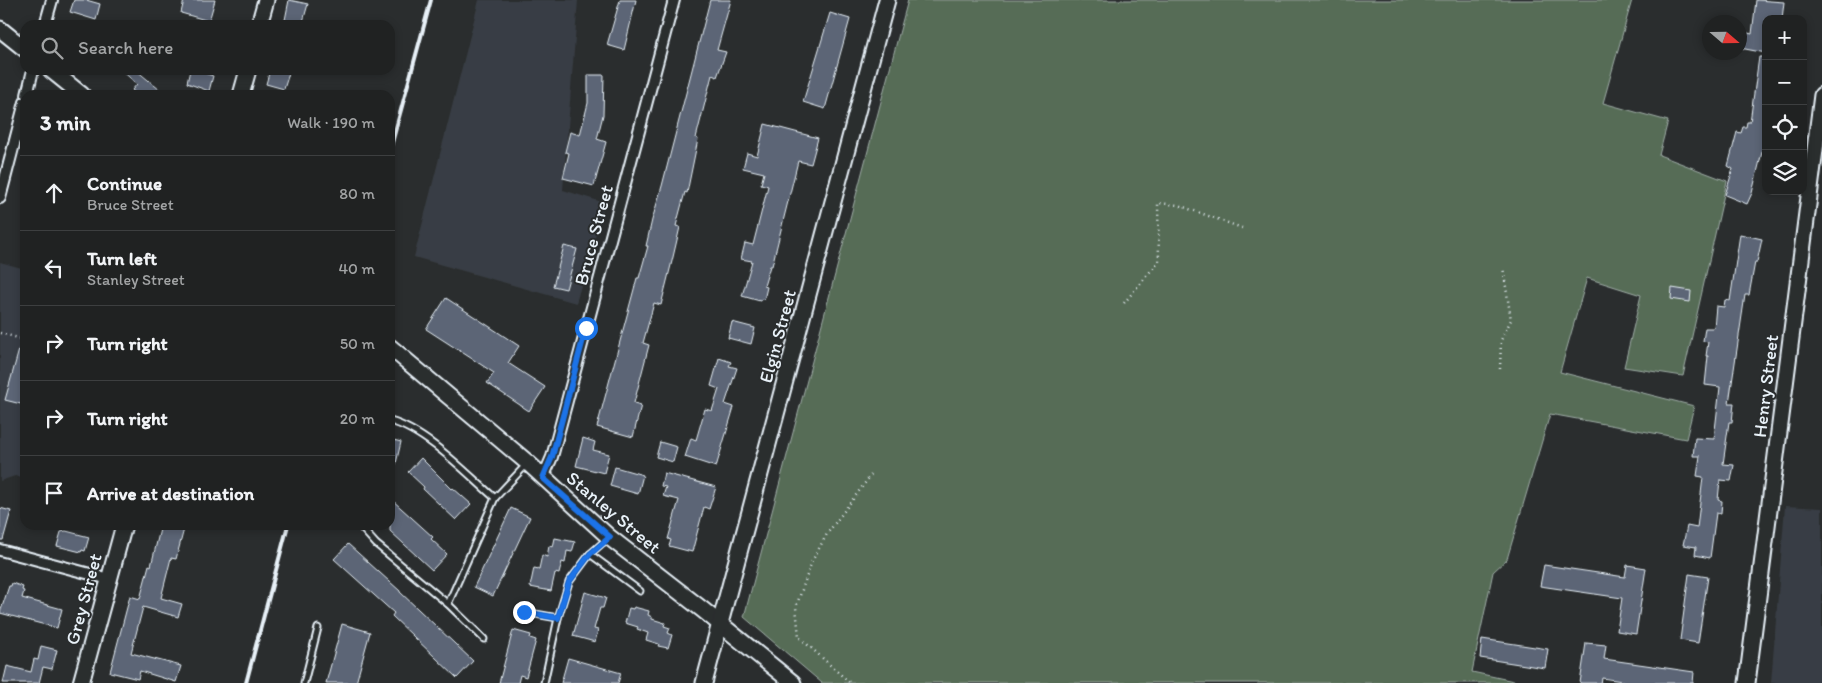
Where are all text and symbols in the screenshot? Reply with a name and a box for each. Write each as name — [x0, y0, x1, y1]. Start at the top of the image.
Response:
north arrow — [1702, 15, 1747, 60]
map controls — [1762, 15, 1807, 195]
button: + — [1762, 15, 1807, 60]
search box — [20, 20, 395, 75]
icon: search — [38, 34, 66, 62]
text: Search here — [78, 36, 173, 59]
button: − — [1762, 60, 1807, 105]
button: locate — [1762, 105, 1807, 150]
text: 3 min — [40, 110, 90, 135]
text: Walk · 190 m — [287, 113, 375, 132]
button: layers — [1762, 150, 1807, 195]
text: Continue — [87, 172, 162, 195]
icon: ahead — [40, 179, 68, 207]
street label: Bruce Street — [569, 182, 618, 288]
text: 80 m — [339, 184, 375, 203]
text: Bruce Street — [87, 195, 174, 214]
text: Turn left — [87, 247, 157, 270]
icon: left — [40, 254, 68, 282]
text: 40 m — [338, 259, 375, 278]
text: Stanley Street — [87, 270, 185, 289]
street label: Elgin Street — [754, 287, 801, 385]
route start — [575, 317, 598, 340]
icon: right — [40, 329, 68, 357]
text: Turn right — [87, 332, 168, 355]
street label: Henry Street — [1748, 333, 1783, 439]
text: 50 m — [340, 334, 375, 353]
icon: right — [40, 404, 68, 432]
text: Turn right — [87, 407, 168, 430]
text: 20 m — [340, 409, 375, 428]
street label: Stanley Street — [562, 466, 666, 559]
icon: arrive — [40, 479, 68, 507]
text: Arrive at destination — [87, 482, 254, 505]
street label: Grey Street — [60, 551, 107, 647]
route end — [513, 601, 536, 624]

